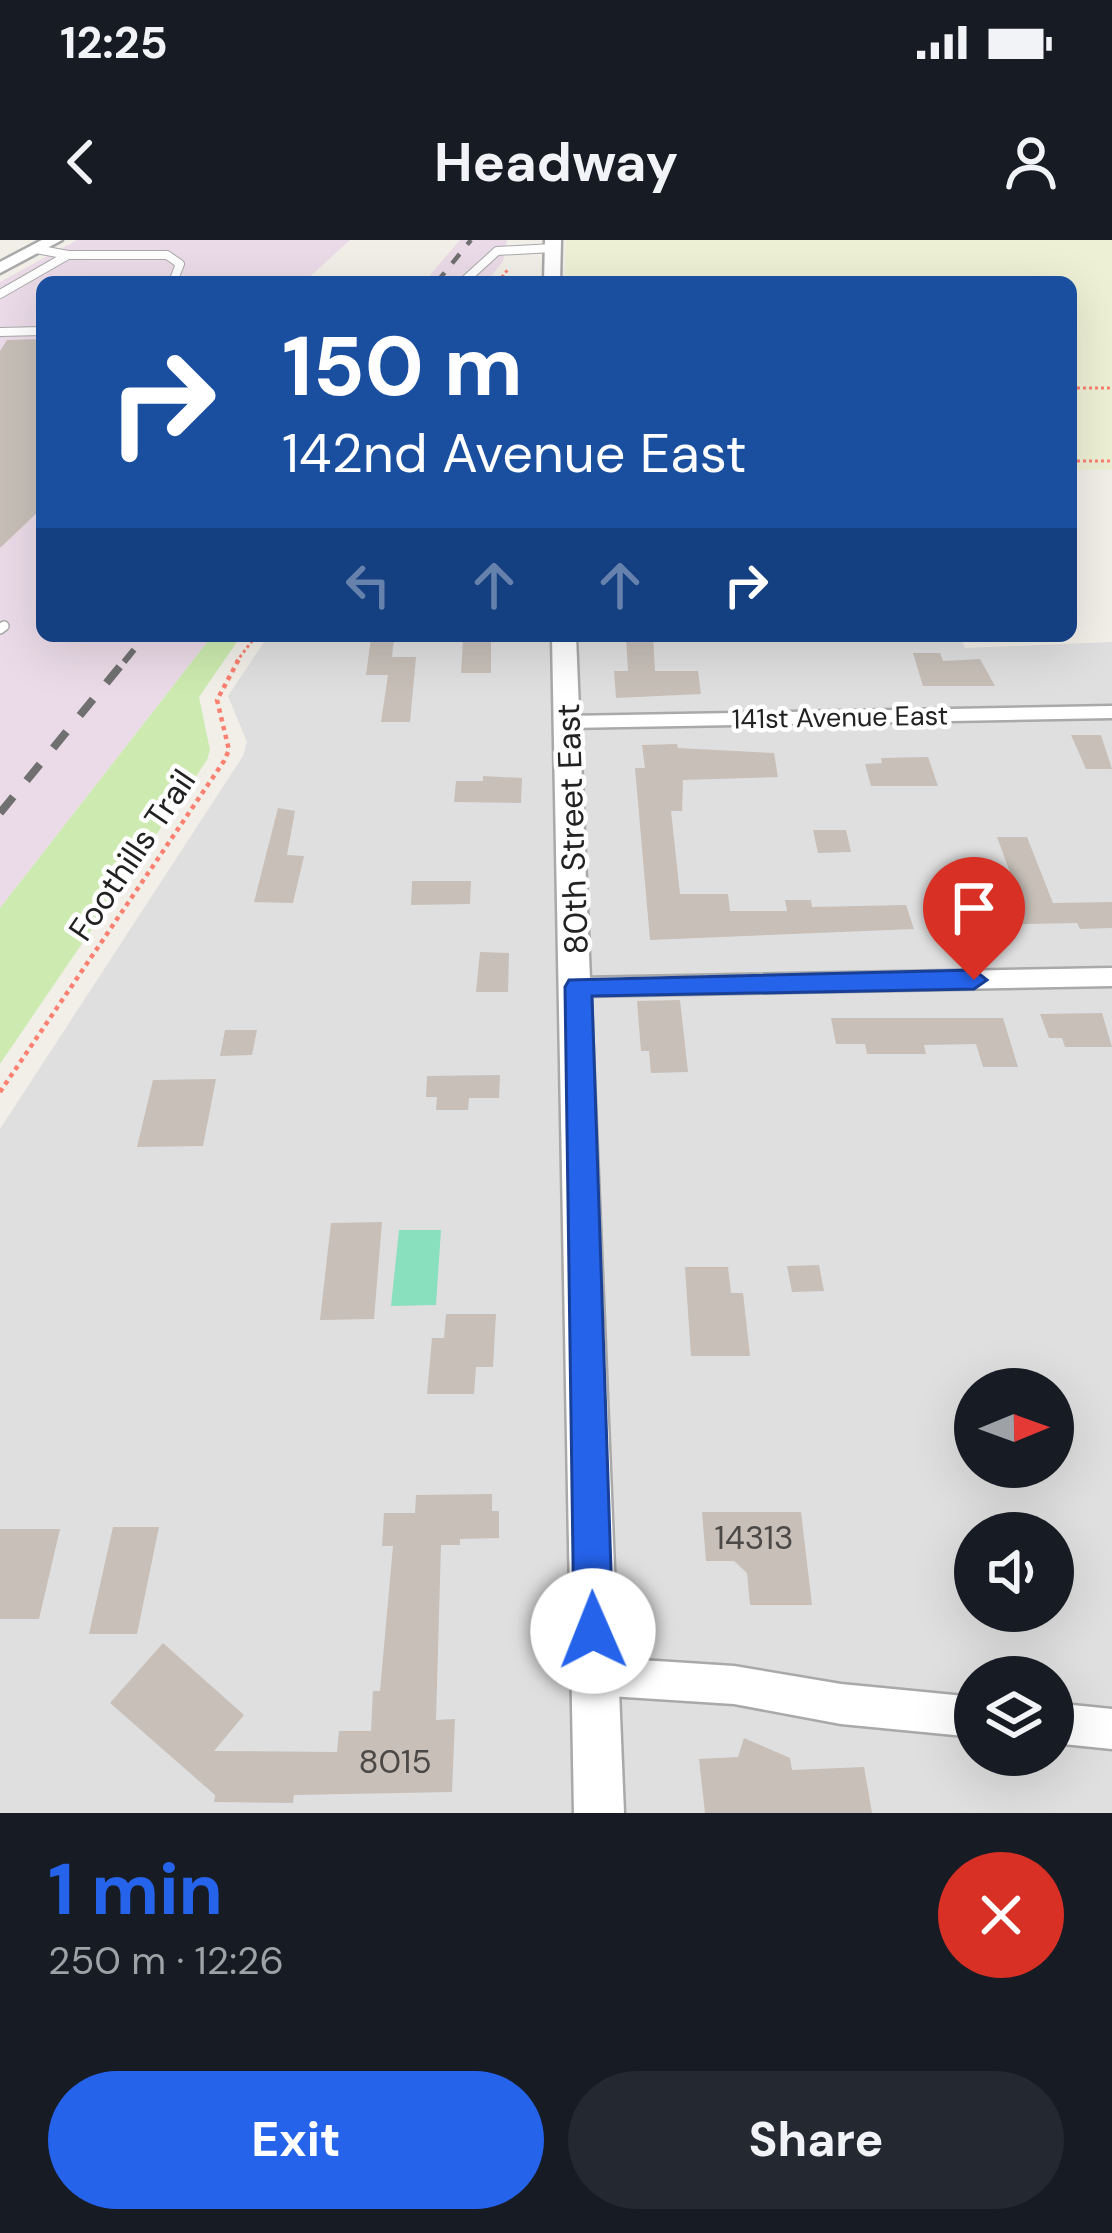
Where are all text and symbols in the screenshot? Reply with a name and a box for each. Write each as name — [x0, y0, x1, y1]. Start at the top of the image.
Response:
text: 12:25 — [60, 13, 168, 72]
text: Headway — [434, 127, 678, 198]
icon: back — [48, 129, 114, 195]
icon: person — [998, 129, 1064, 195]
text: 150 m — [282, 312, 523, 421]
icon: right — [84, 324, 240, 480]
text: 142nd Avenue East — [282, 418, 747, 489]
icon: left — [335, 552, 401, 618]
icon: ahead — [461, 552, 527, 618]
icon: ahead — [587, 552, 653, 618]
icon: right — [713, 552, 779, 618]
street label: 141st Avenue East — [732, 698, 948, 736]
street label: 80th Street East — [546, 703, 598, 955]
street label: Foothills Trail — [59, 761, 205, 949]
pin — [923, 857, 1025, 980]
icon: arrive — [941, 875, 1007, 941]
north arrow — [954, 1368, 1074, 1488]
map controls — [954, 1368, 1074, 1776]
button: sound — [954, 1512, 1074, 1632]
house number: 14313 — [714, 1516, 794, 1559]
position arrow — [530, 1568, 656, 1694]
button: layers — [954, 1656, 1074, 1776]
house number: 8015 — [358, 1740, 432, 1783]
text: 1 min — [48, 1843, 223, 1936]
button: close — [938, 1852, 1064, 1978]
text: 250 m · 12:26 — [48, 1935, 284, 1986]
button: Exit — [48, 2071, 544, 2209]
button: Share — [568, 2071, 1064, 2209]

